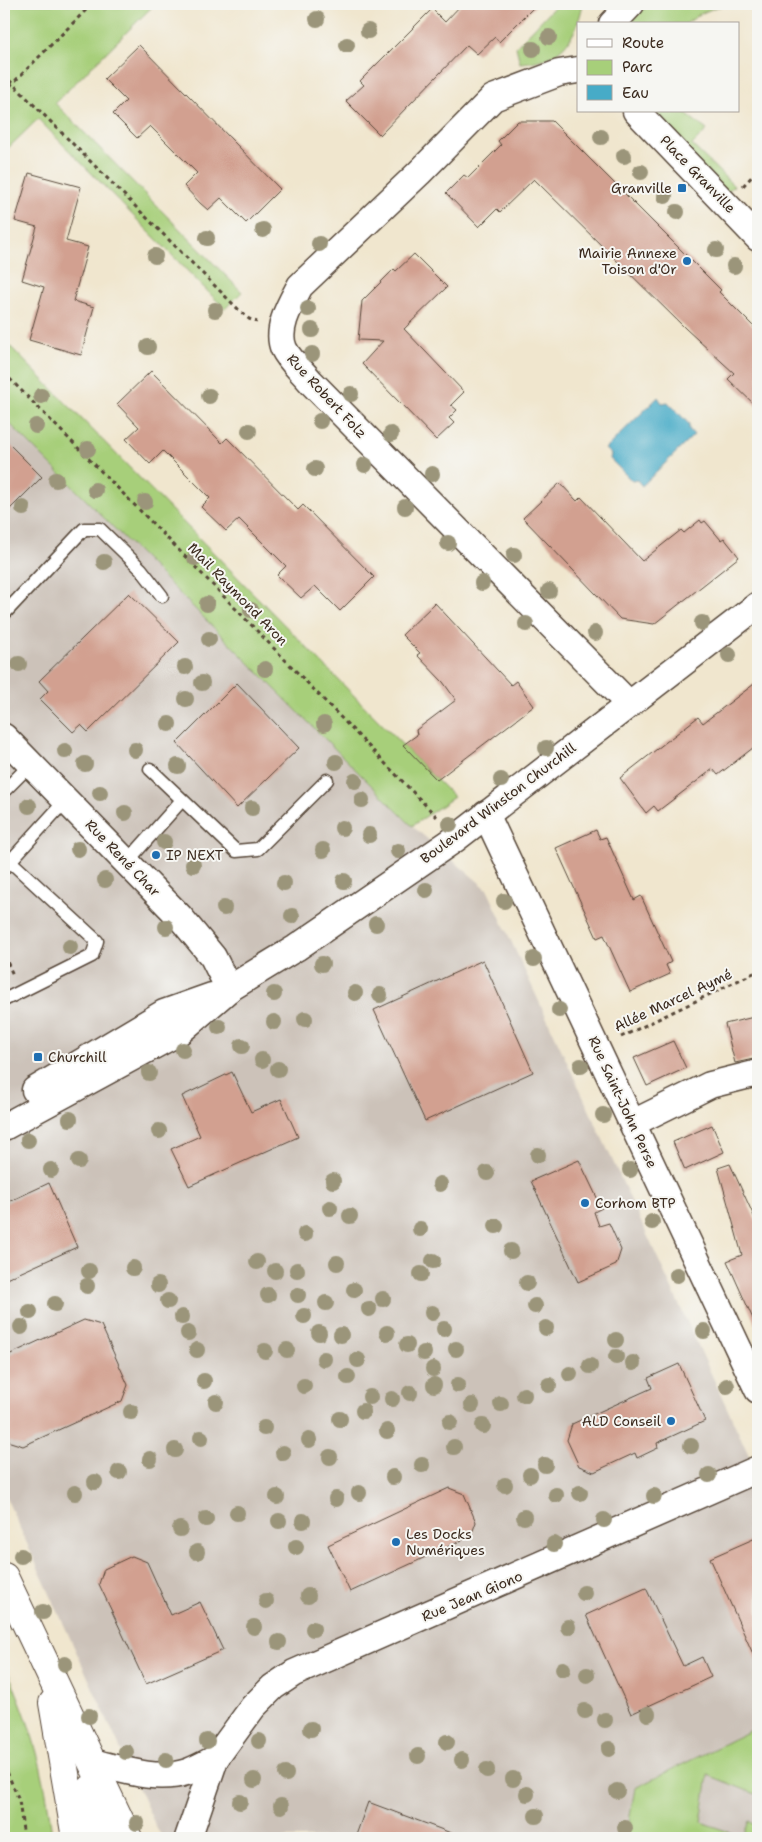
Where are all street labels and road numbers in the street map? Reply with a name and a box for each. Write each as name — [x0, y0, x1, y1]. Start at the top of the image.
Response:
street label: Place Granville — [656, 131, 740, 217]
street label: Rue Robert Folz — [283, 350, 371, 442]
street label: Mail Raymond Aron — [184, 539, 292, 650]
street label: Boulevard Winston Churchill — [417, 738, 580, 867]
street label: Rue René Char — [82, 816, 165, 901]
street label: Allée Marcel Aymé — [611, 965, 735, 1035]
street label: Rue Saint-John Perse — [585, 1033, 662, 1171]
street label: Rue Jean Giono — [419, 1567, 525, 1625]

